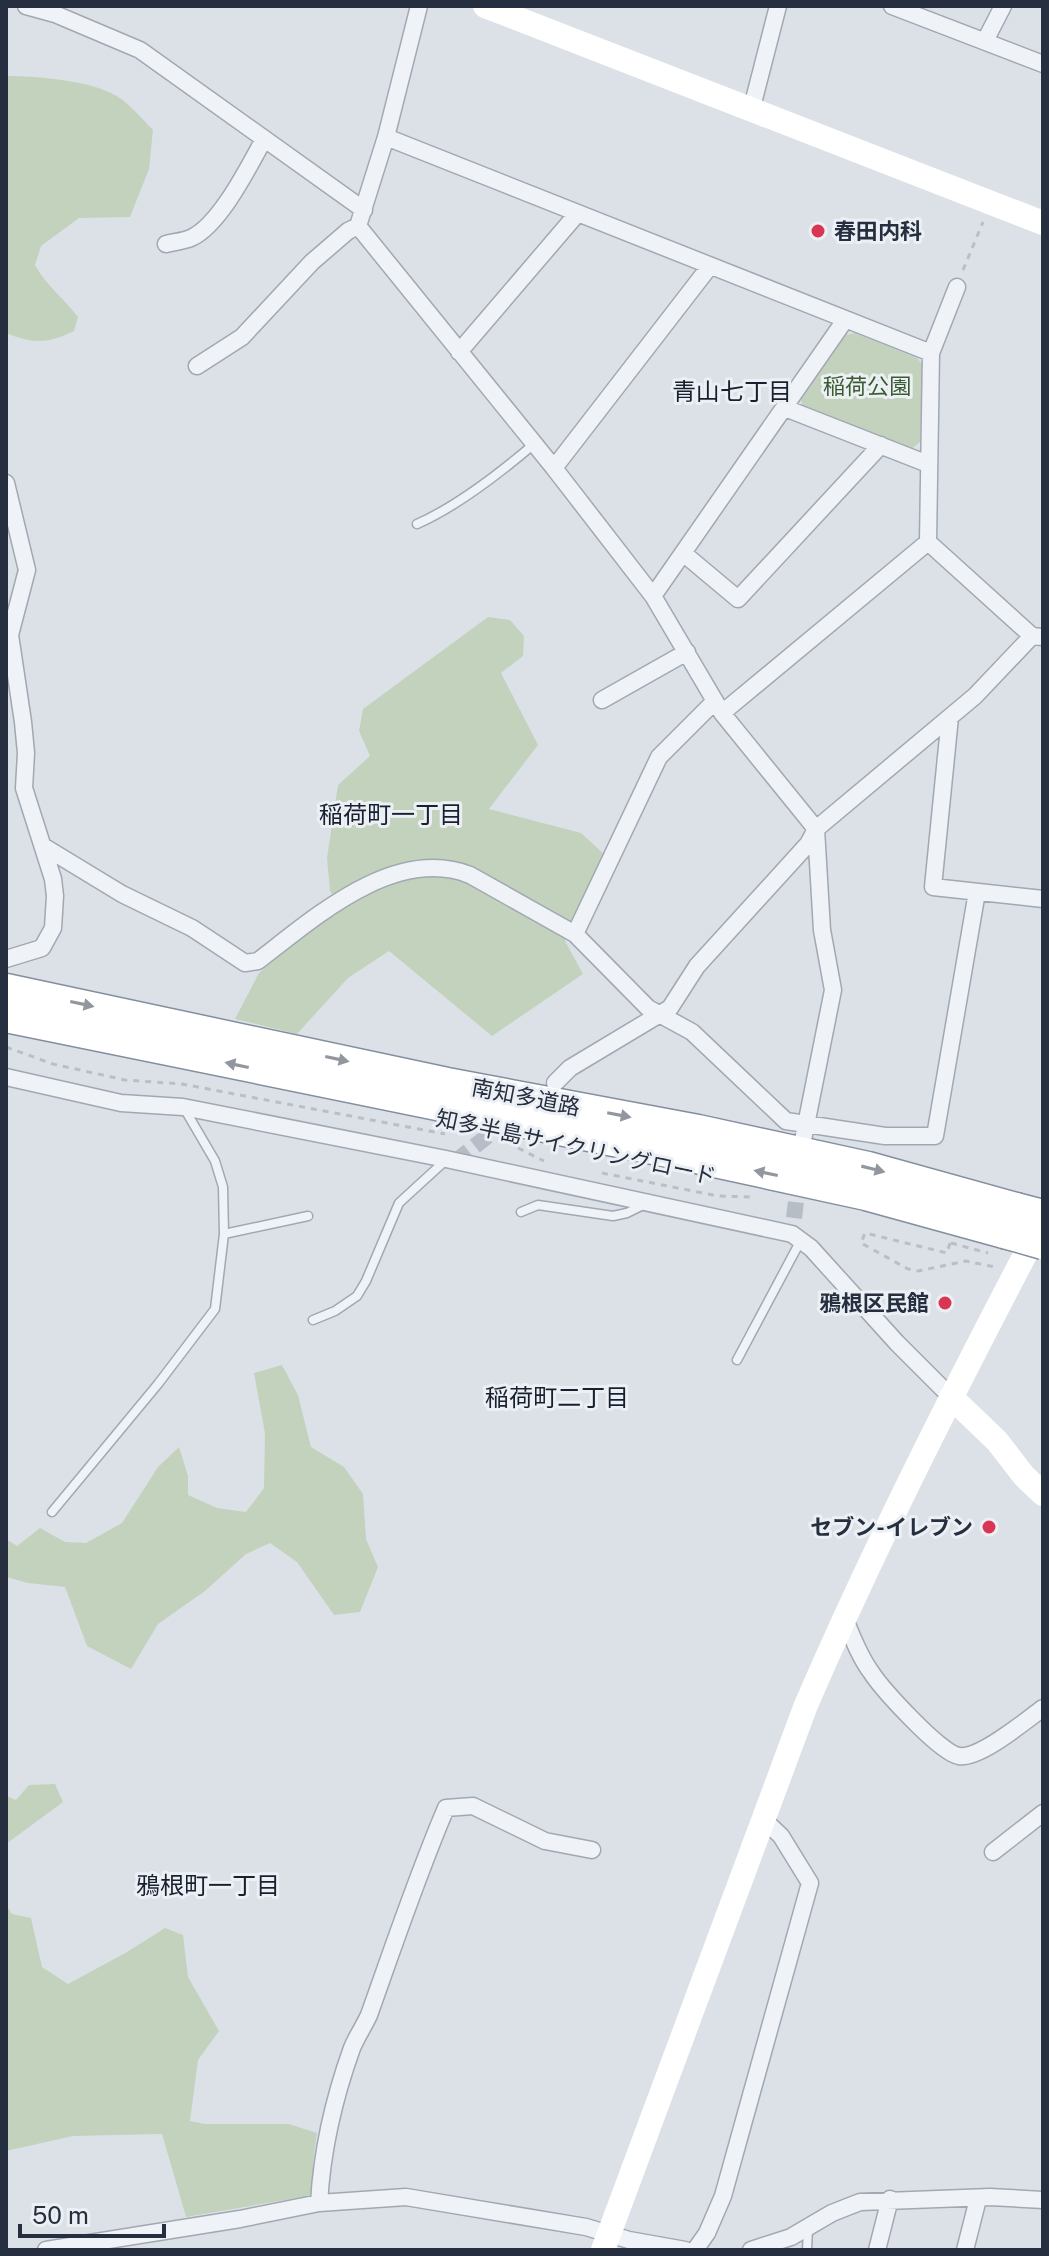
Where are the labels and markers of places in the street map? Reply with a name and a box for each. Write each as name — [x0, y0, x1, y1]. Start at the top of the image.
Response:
place label: 春田内科 — [834, 218, 922, 244]
marker: 春田内科 — [809, 222, 827, 240]
place label: 鴉根区民館 — [819, 1290, 929, 1316]
marker: 鴉根区民館 — [936, 1294, 954, 1312]
place label: セブン-イレブン — [810, 1514, 973, 1540]
marker: セブン-イレブン — [980, 1518, 998, 1536]

